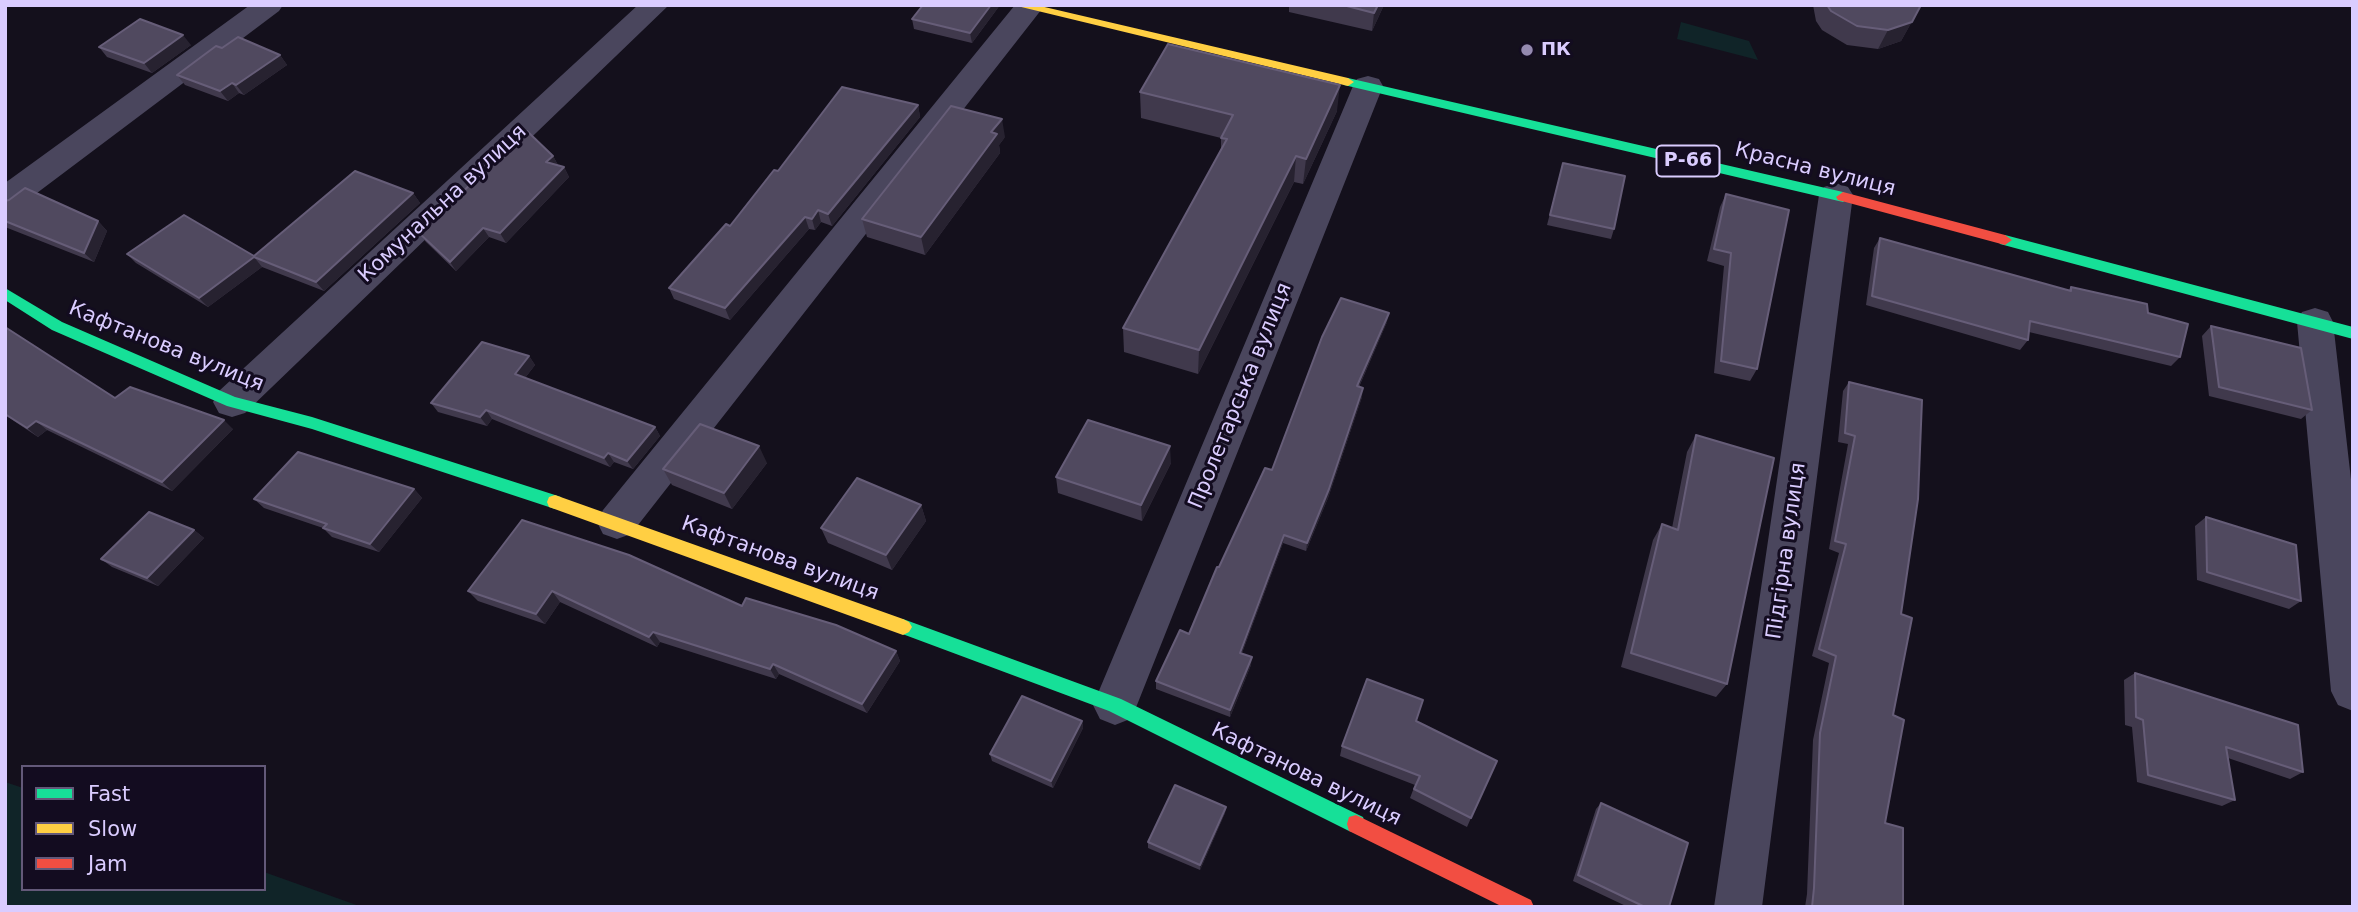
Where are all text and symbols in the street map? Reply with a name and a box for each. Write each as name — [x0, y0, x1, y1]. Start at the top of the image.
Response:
place label: ПК — [1541, 39, 1571, 61]
marker: ПК — [1519, 42, 1535, 58]
street label: Комунальна вулиця — [354, 120, 532, 288]
street label: Красна вулиця — [1732, 138, 1898, 202]
road number: Р-66 — [1656, 146, 1720, 176]
street label: Пролетарська вулиця — [1184, 279, 1298, 513]
street label: Кафтанова вулиця — [65, 296, 267, 398]
street label: Підгірна вулиця — [1762, 461, 1812, 641]
street label: Кафтанова вулиця — [678, 512, 882, 606]
street label: Кафтанова вулиця — [1207, 718, 1405, 832]
legend — [21, 765, 266, 891]
text: Fast — [88, 782, 130, 806]
text: Slow — [88, 817, 137, 841]
text: Jam — [88, 852, 128, 876]

